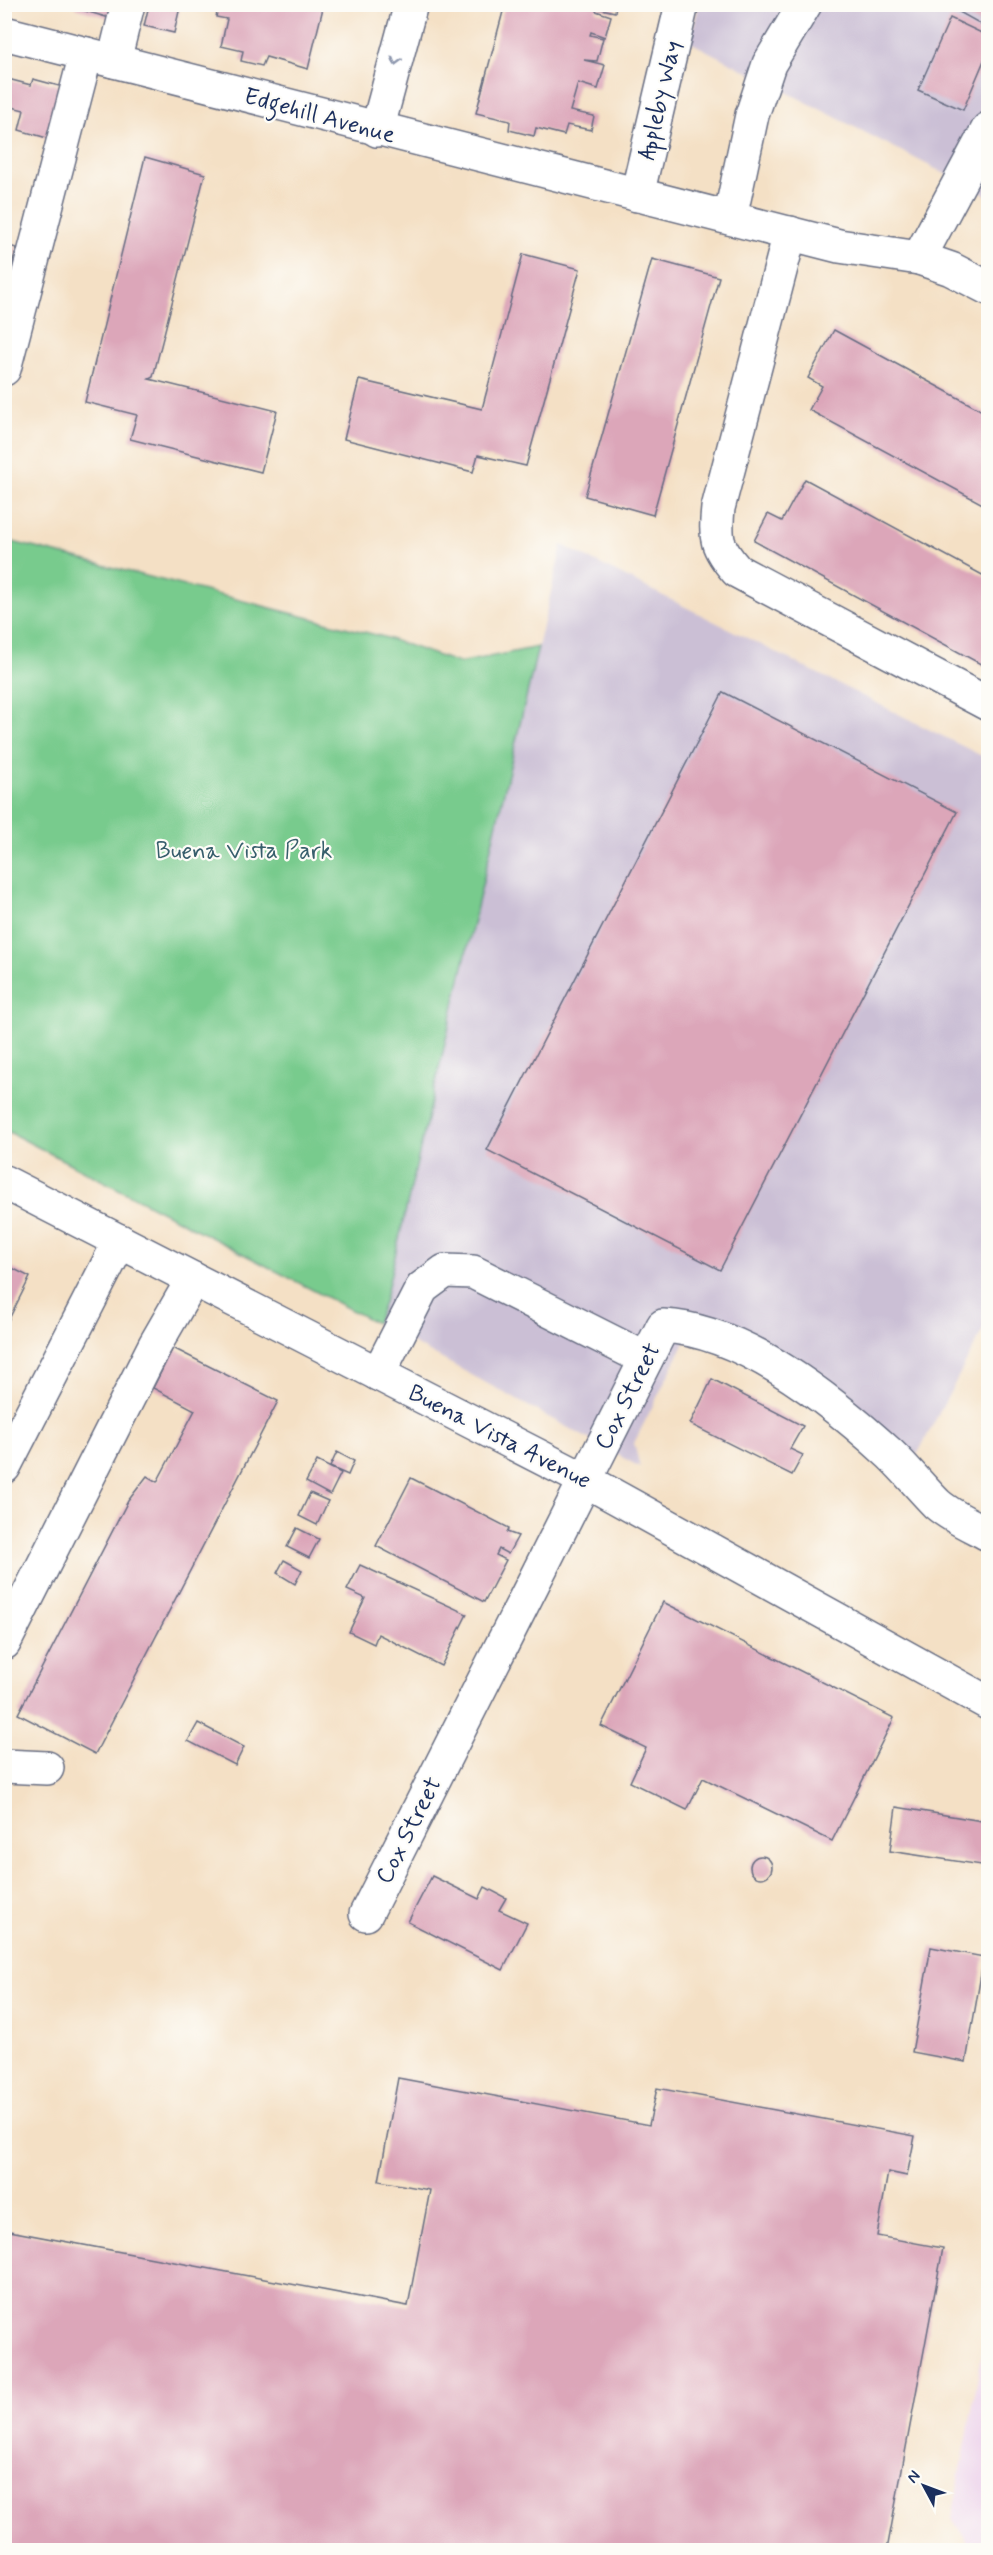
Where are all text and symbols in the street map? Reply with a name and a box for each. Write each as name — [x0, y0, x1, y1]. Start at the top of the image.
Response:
street label: Appleby Way — [632, 38, 692, 164]
one-way arrow — [390, 56, 403, 66]
street label: Edgehill Avenue — [240, 81, 399, 154]
park label: Buena Vista Park — [155, 836, 333, 867]
street label: Cox Street — [588, 1338, 668, 1455]
street label: Buena Vista Avenue — [403, 1378, 596, 1497]
street label: Cox Street — [369, 1772, 449, 1889]
north arrow — [894, 2456, 954, 2516]
text: N — [902, 2466, 925, 2488]

